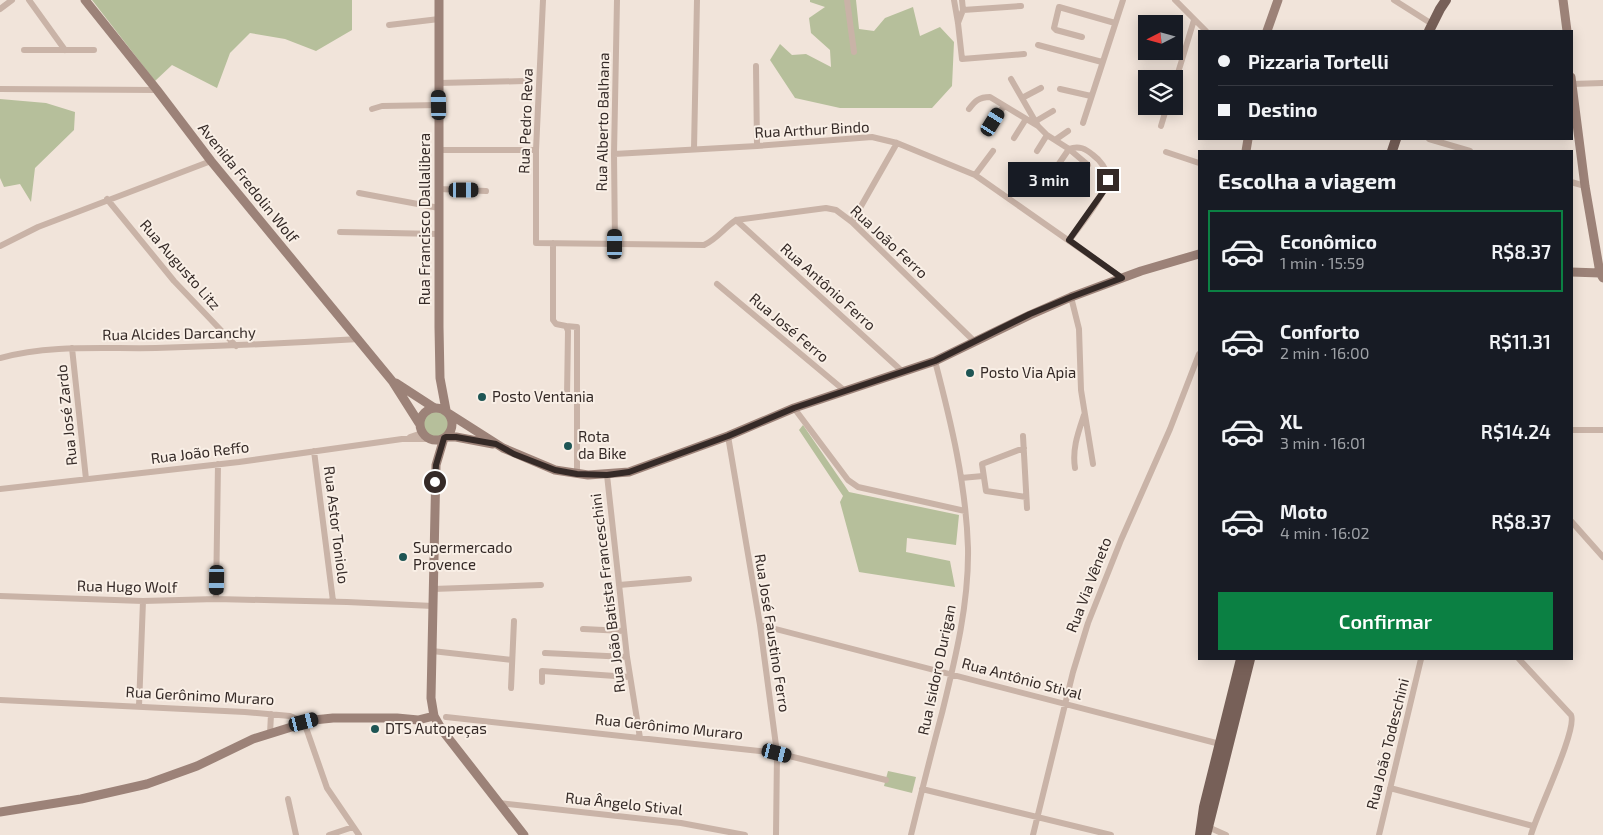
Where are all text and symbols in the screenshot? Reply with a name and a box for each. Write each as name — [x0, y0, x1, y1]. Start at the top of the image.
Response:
north arrow — [1138, 15, 1182, 60]
map controls — [1138, 15, 1183, 115]
text: Pizzaria Tortelli — [1248, 50, 1389, 73]
street label: Rua Alberto Balhana — [592, 52, 612, 192]
street label: Rua Pedro Reva — [514, 68, 536, 174]
button: layers — [1138, 70, 1183, 115]
car — [431, 90, 446, 120]
text: Destino — [1248, 98, 1317, 121]
car — [978, 105, 1007, 139]
street label: Rua Arthur Bindo — [754, 117, 870, 141]
street label: Avenida Fredolin Wolf — [195, 119, 303, 246]
street label: Rua Francisco Dallalibera — [415, 133, 433, 305]
callout: 3 min — [1008, 162, 1090, 198]
text: Escolha a viagem — [1218, 167, 1396, 193]
route end — [1097, 169, 1119, 191]
text: 3 min — [1029, 170, 1069, 189]
car — [449, 183, 479, 198]
street label: Rua João Ferro — [847, 201, 932, 282]
street label: Rua Augusto Litz — [137, 215, 225, 313]
car — [607, 229, 622, 259]
icon: car — [1220, 229, 1265, 274]
text: Econômico — [1280, 230, 1377, 253]
street label: Rua Antônio Ferro — [777, 239, 880, 334]
text: R$8.37 — [1491, 240, 1551, 263]
text: 1 min · 15:59 — [1280, 253, 1365, 272]
street label: Rua José Ferro — [746, 289, 833, 366]
icon: car — [1220, 319, 1265, 364]
text: Conforto — [1280, 320, 1360, 343]
street label: Rua Alcides Darcanchy — [102, 323, 256, 343]
text: R$11.31 — [1489, 330, 1551, 353]
text: 2 min · 16:00 — [1280, 343, 1369, 362]
place label: Posto Via Apia — [980, 363, 1076, 381]
street label: Rua José Zardo — [52, 364, 80, 466]
marker: Posto Via Apia — [964, 367, 976, 379]
place label: Posto Ventania — [492, 387, 594, 405]
marker: Posto Ventania — [476, 391, 488, 403]
icon: car — [1220, 409, 1265, 454]
text: XL — [1280, 410, 1302, 433]
text: R$14.24 — [1481, 420, 1551, 443]
place label: Rota da Bike — [578, 427, 627, 462]
text: 3 min · 16:01 — [1280, 433, 1366, 452]
street label: Rua João Reffo — [150, 437, 250, 467]
marker: Rota da Bike — [562, 440, 574, 452]
street label: Rua Astor Toniolo — [321, 465, 353, 585]
route start — [424, 471, 446, 493]
street label: Rua João Batista Franceschini — [586, 492, 628, 694]
icon: car — [1220, 499, 1265, 544]
text: Moto — [1280, 500, 1328, 523]
text: R$8.37 — [1491, 510, 1551, 533]
text: 4 min · 16:02 — [1280, 523, 1370, 542]
street label: Rua Via Vêneto — [1062, 534, 1115, 635]
place label: Supermercado Provence — [413, 538, 512, 573]
marker: Supermercado Provence — [397, 551, 409, 563]
street label: Rua José Faustino Ferro — [752, 552, 794, 713]
car — [209, 565, 224, 595]
street label: Rua Hugo Wolf — [77, 576, 178, 596]
button: Confirmar — [1218, 592, 1553, 650]
street label: Rua Isidoro Durigan — [913, 603, 959, 737]
street label: Rua Antônio Stival — [960, 653, 1085, 703]
street label: Rua João Todeschini — [1362, 676, 1412, 811]
street label: Rua Gerônimo Muraro — [125, 682, 275, 708]
street label: Rua Gerônimo Muraro — [594, 709, 744, 743]
car — [287, 711, 320, 733]
place label: DTS Autopeças — [385, 719, 487, 738]
marker: DTS Autopeças — [369, 723, 381, 735]
car — [760, 742, 793, 764]
street label: Rua Ângelo Stival — [564, 788, 684, 818]

